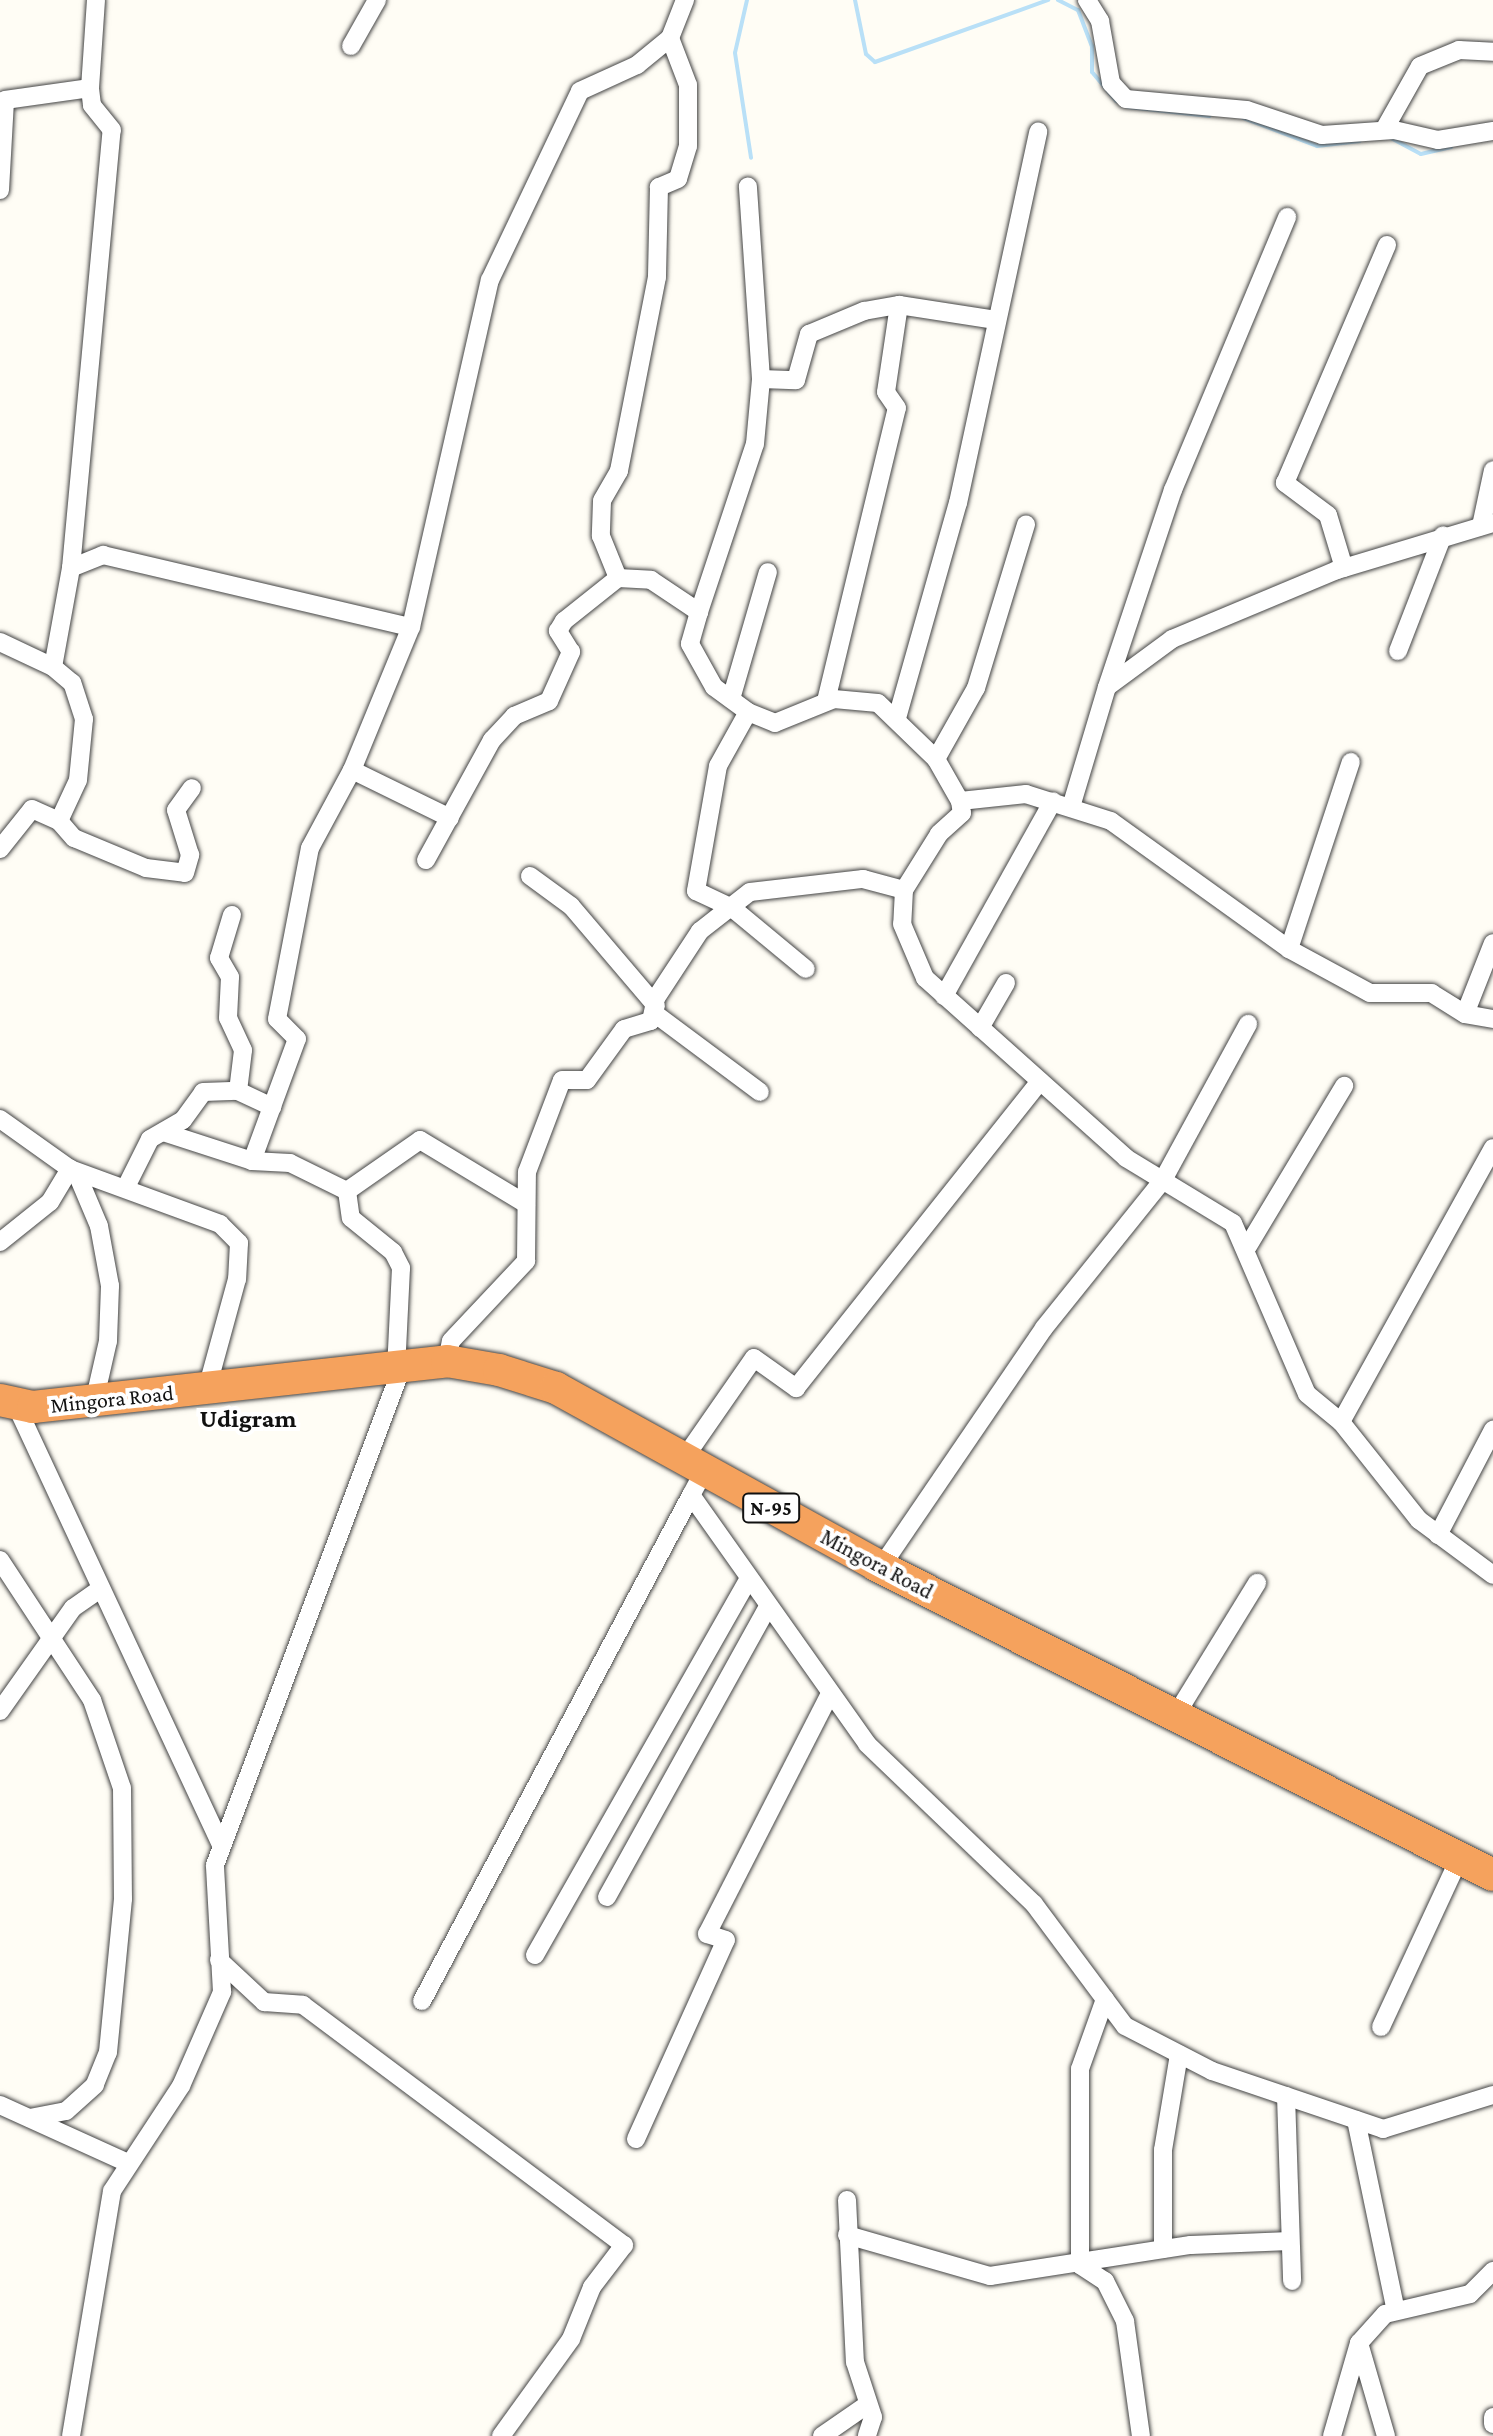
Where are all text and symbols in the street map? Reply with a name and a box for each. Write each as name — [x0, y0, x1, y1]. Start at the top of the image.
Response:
street label: Mingora Road — [49, 1379, 175, 1419]
district label: Udigram — [200, 1403, 296, 1435]
road number: N-95 — [741, 1492, 801, 1524]
street label: Mingora Road — [816, 1523, 938, 1605]

